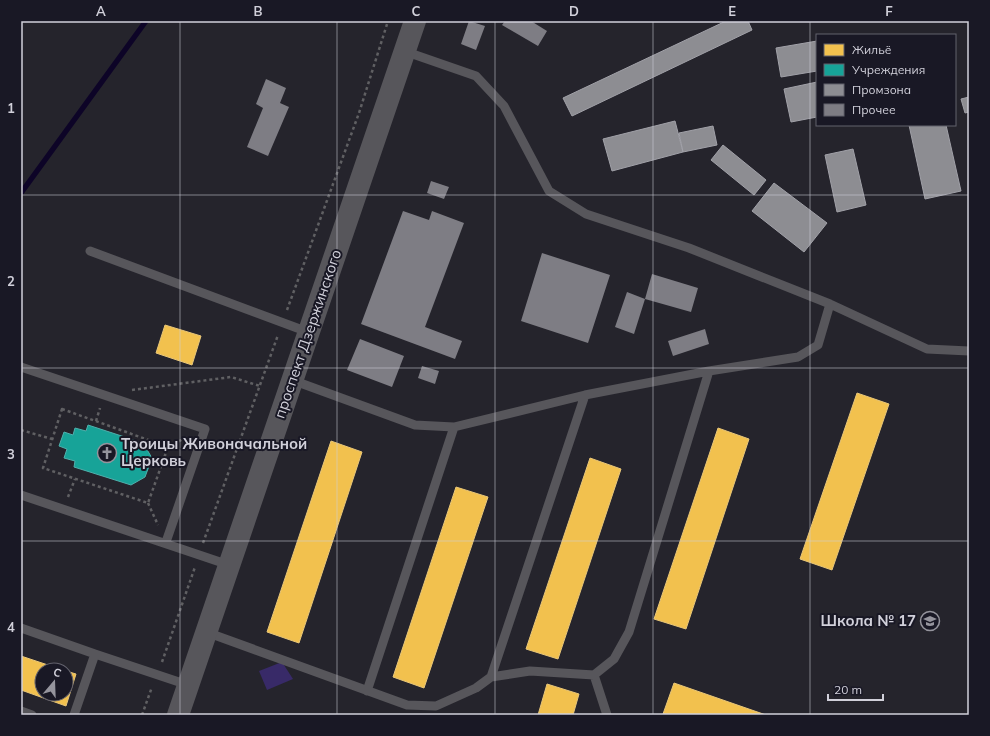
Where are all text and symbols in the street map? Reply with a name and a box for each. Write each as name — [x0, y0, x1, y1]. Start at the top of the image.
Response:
text: A — [96, 3, 106, 19]
text: B — [254, 3, 263, 19]
text: C — [412, 3, 421, 19]
text: D — [569, 3, 579, 19]
text: E — [728, 3, 736, 19]
text: F — [885, 3, 893, 19]
legend — [816, 34, 956, 126]
text: Жильё — [852, 42, 892, 57]
text: Учреждения — [851, 62, 925, 77]
text: Промзона — [852, 82, 911, 97]
text: 1 — [7, 100, 15, 116]
text: Прочее — [852, 102, 896, 117]
street label: проспект Дзержинского — [270, 247, 345, 421]
text: 2 — [7, 273, 15, 289]
place label: Троицы Живоначальной Церковь — [121, 434, 307, 470]
church icon: Троицы Живоначальной Церковь — [96, 442, 118, 464]
text: 3 — [7, 446, 15, 462]
school or university icon: Школа № 17 — [919, 610, 941, 632]
place label: Школа № 17 — [820, 611, 916, 630]
text: 4 — [7, 619, 15, 635]
north arrow — [34, 662, 74, 702]
text: С — [51, 665, 64, 681]
scale bar — [828, 676, 883, 702]
text: 20 m — [834, 682, 862, 697]

